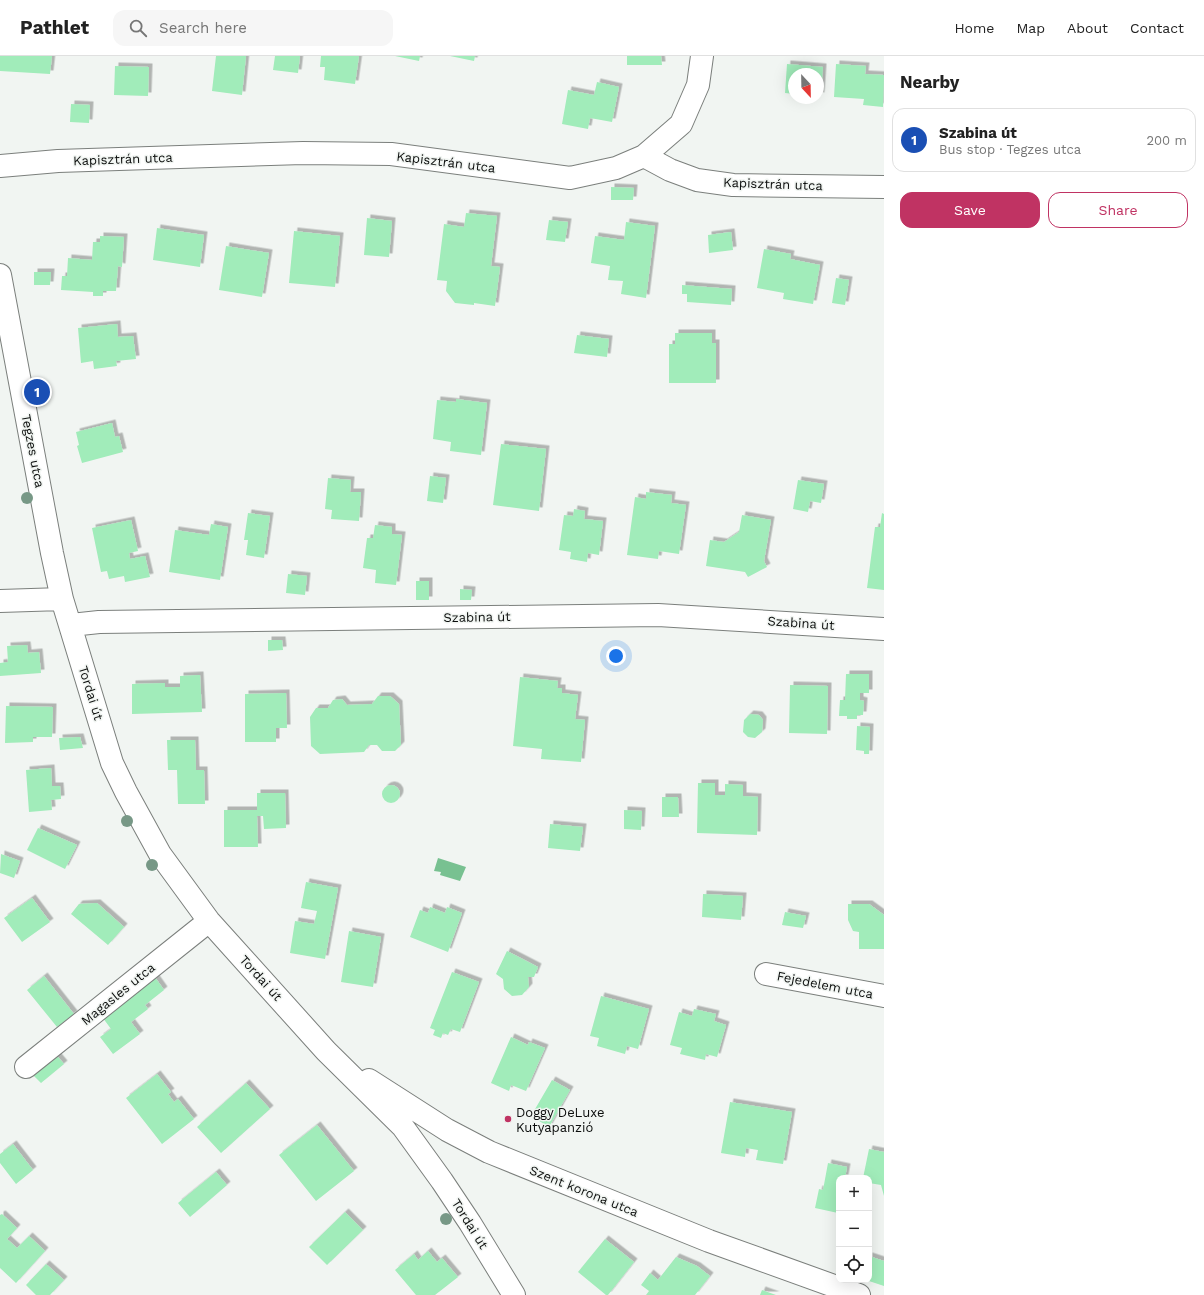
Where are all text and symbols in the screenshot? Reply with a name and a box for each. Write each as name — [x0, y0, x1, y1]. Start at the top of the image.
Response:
search box — [113, 10, 393, 46]
text: Pathlet — [20, 16, 89, 39]
icon: search — [127, 17, 149, 39]
text: Search here — [159, 19, 247, 37]
text: Home — [954, 20, 994, 36]
text: Map — [1016, 20, 1045, 36]
text: About — [1067, 20, 1108, 36]
text: Contact — [1130, 20, 1184, 36]
north arrow — [788, 68, 824, 104]
text: Nearby — [900, 72, 959, 92]
text: Szabina út — [939, 124, 1017, 142]
text: 1 — [911, 133, 917, 148]
text: 200 m — [1146, 133, 1187, 148]
text: Bus stop · Tegzes utca — [939, 142, 1081, 157]
street label: Kapisztrán utca — [396, 148, 497, 176]
street label: Kapisztrán utca — [73, 150, 174, 168]
street label: Kapisztrán utca — [723, 175, 824, 193]
button: Save — [900, 192, 1040, 228]
button: Share — [1048, 192, 1188, 228]
pin: 1 — [24, 377, 50, 407]
street label: Tegzes utca — [19, 413, 48, 490]
street label: Szabina út — [443, 609, 511, 625]
street label: Szabina út — [767, 613, 836, 633]
your location — [606, 646, 626, 666]
street label: Tordai út — [76, 664, 107, 723]
street label: Tordai út — [237, 952, 286, 1004]
street label: Magasles utca — [78, 959, 158, 1028]
street label: Fejedelem utca — [776, 968, 875, 1002]
place label: Doggy DeLuxe Kutyapanzió — [516, 1105, 604, 1135]
marker: Doggy DeLuxe Kutyapanzió — [503, 1114, 513, 1124]
street label: Szent korona utca — [527, 1162, 641, 1220]
map controls — [836, 1175, 872, 1283]
button: + — [836, 1175, 872, 1211]
street label: Tordai út — [449, 1196, 492, 1252]
button: − — [836, 1211, 872, 1247]
button: locate — [836, 1247, 872, 1283]

